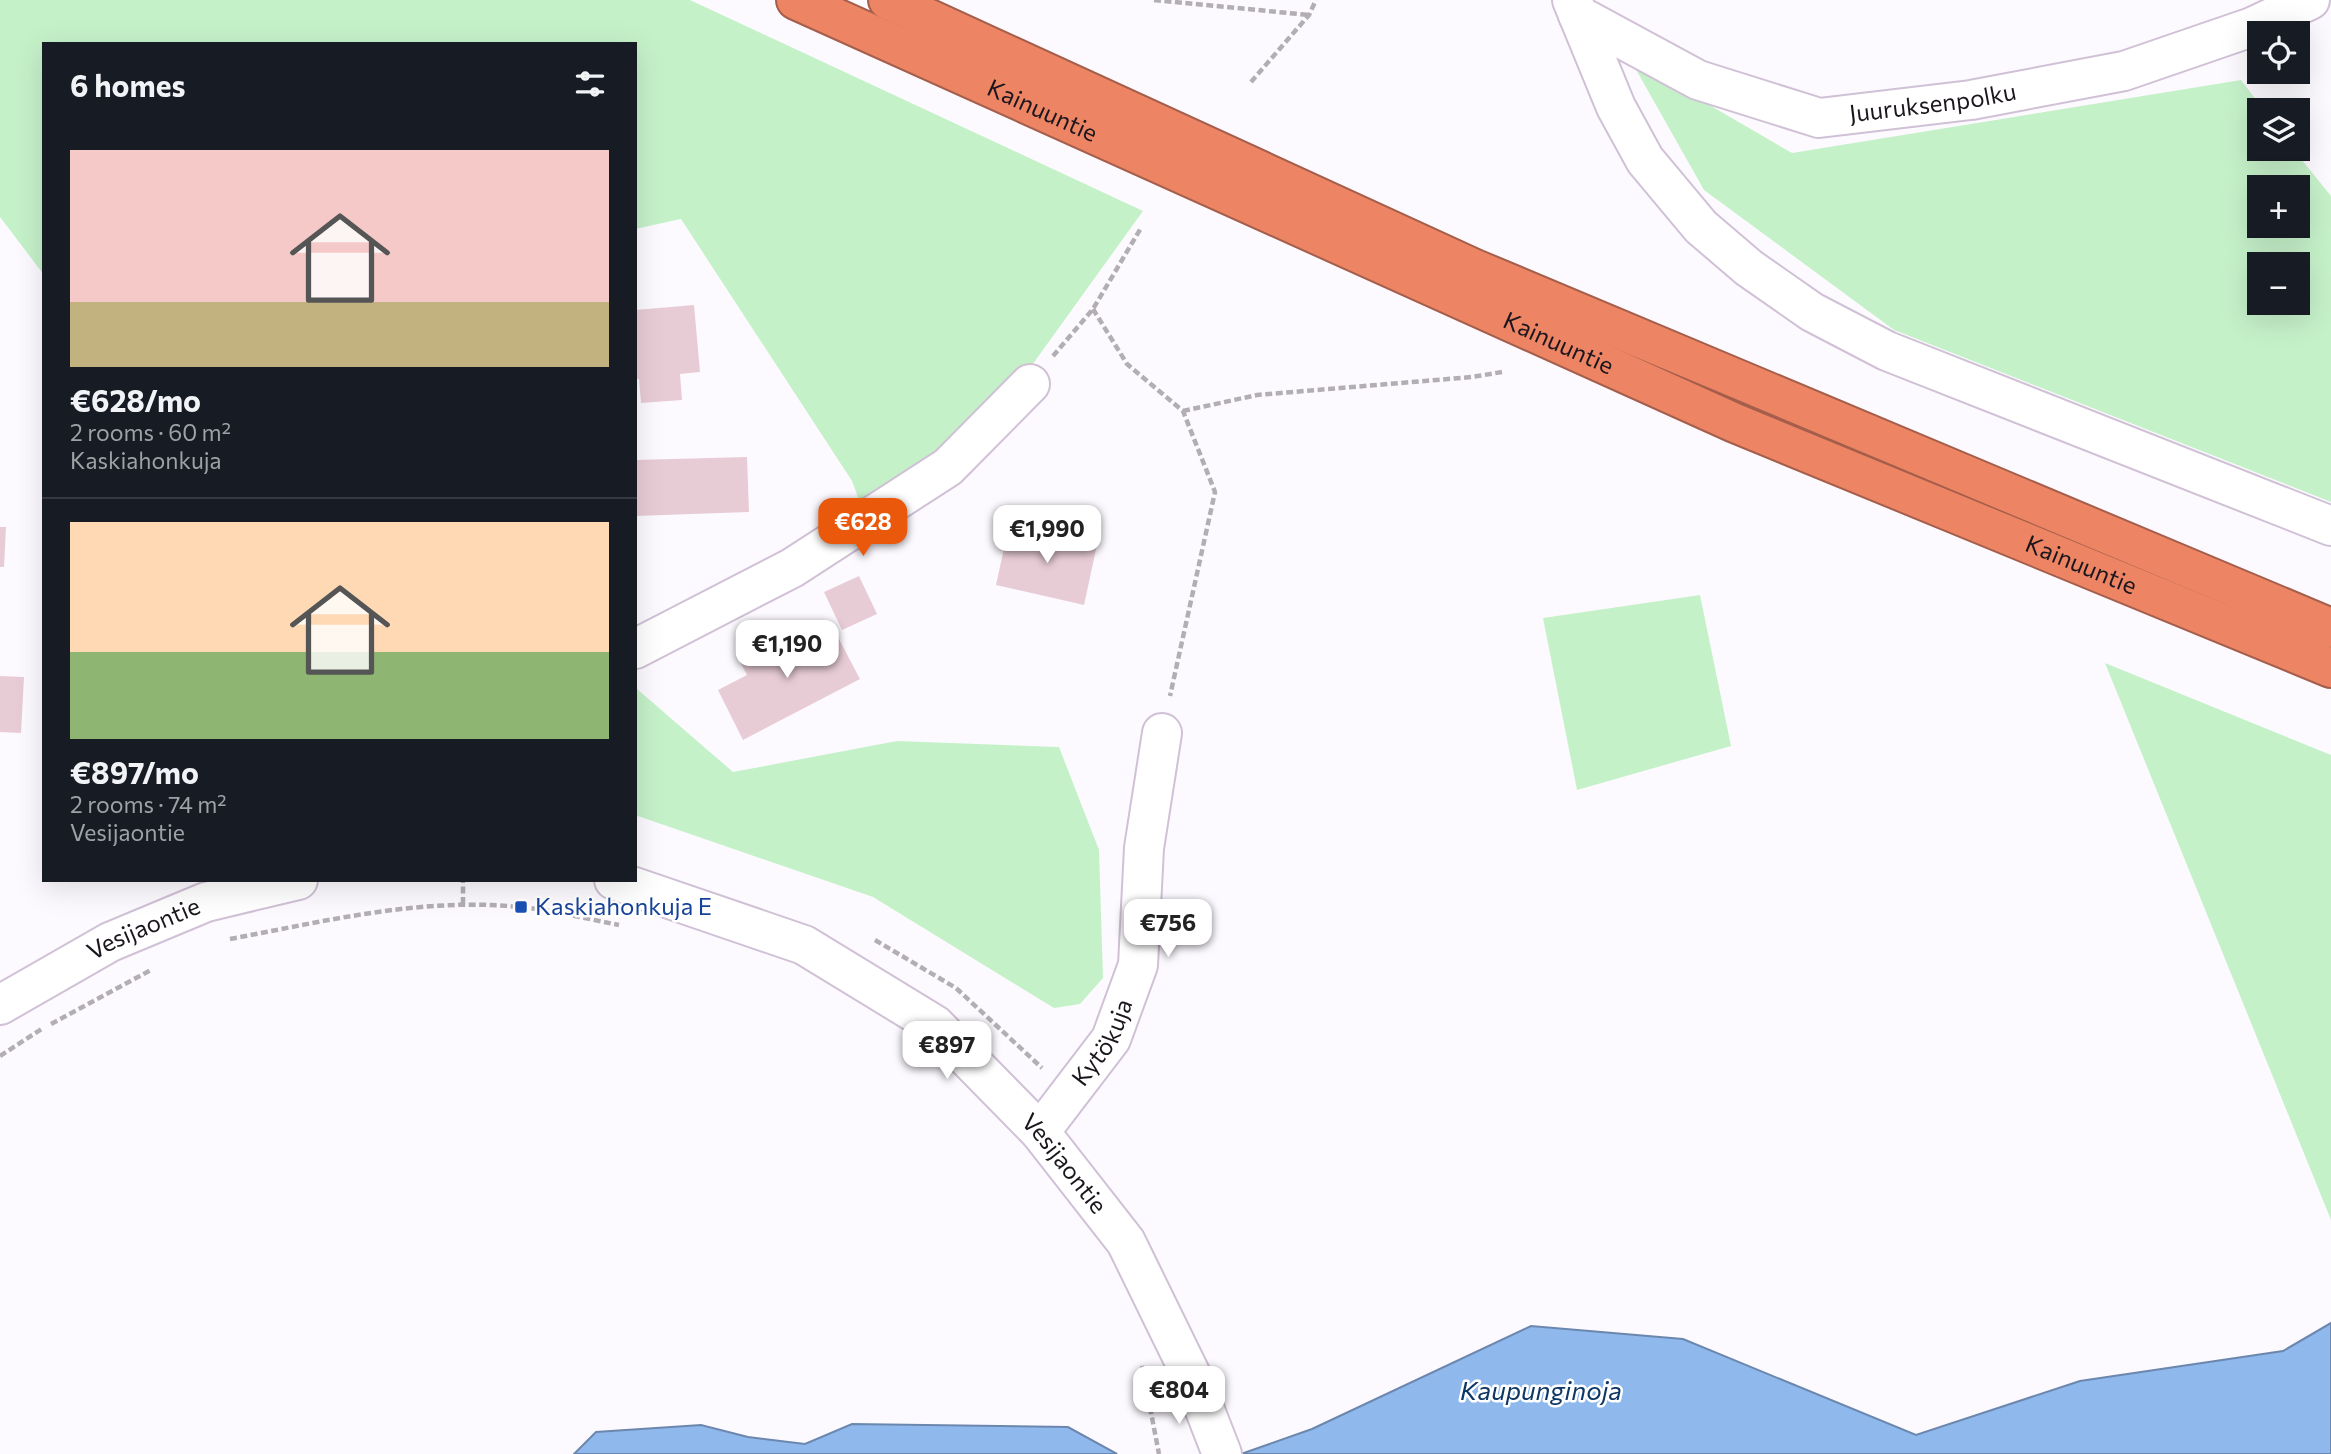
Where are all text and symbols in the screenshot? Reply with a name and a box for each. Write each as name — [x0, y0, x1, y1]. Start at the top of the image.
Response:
map controls — [2247, 21, 2310, 315]
button: locate — [2247, 21, 2310, 84]
icon: filters — [571, 65, 609, 103]
text: 6 homes — [70, 66, 185, 103]
street label: Kainuuntie — [983, 72, 1102, 147]
street label: Juuruksenpolku — [1847, 76, 2018, 127]
button: layers — [2247, 98, 2310, 161]
button: + — [2247, 175, 2310, 238]
icon: home — [277, 195, 403, 321]
button: − — [2247, 252, 2310, 315]
street label: Kainuuntie — [1499, 305, 1619, 379]
text: €628/mo — [70, 381, 201, 418]
text: 2 rooms · 60 m² — [70, 418, 231, 446]
text: Kaskiahonkuja — [70, 446, 222, 474]
pin: €628 — [822, 498, 904, 558]
pin: €1,990 — [990, 505, 1104, 565]
text: €628 — [834, 507, 892, 535]
text: €1,990 — [1009, 514, 1085, 542]
street label: Kainuuntie — [2022, 528, 2142, 600]
icon: home — [277, 567, 403, 693]
pin: €1,190 — [730, 620, 844, 680]
text: €1,190 — [752, 629, 822, 657]
text: €897/mo — [70, 753, 199, 790]
text: 2 rooms · 74 m² — [70, 790, 226, 818]
text: Vesijaontie — [70, 818, 185, 846]
street label: Vesijaontie — [81, 890, 204, 965]
place label: Kaskiahonkuja E — [535, 891, 712, 920]
marker: Kaskiahonkuja E — [513, 899, 529, 915]
pin: €756 — [1127, 900, 1209, 959]
text: €756 — [1140, 908, 1196, 936]
street label: Kytökuja — [1065, 995, 1137, 1091]
pin: €897 — [906, 1021, 988, 1081]
text: €897 — [918, 1030, 976, 1058]
street label: Vesijaontie — [1017, 1106, 1114, 1219]
pin: €804 — [1138, 1366, 1220, 1426]
water label: Kaupunginoja — [1460, 1374, 1622, 1405]
text: €804 — [1149, 1375, 1209, 1403]

